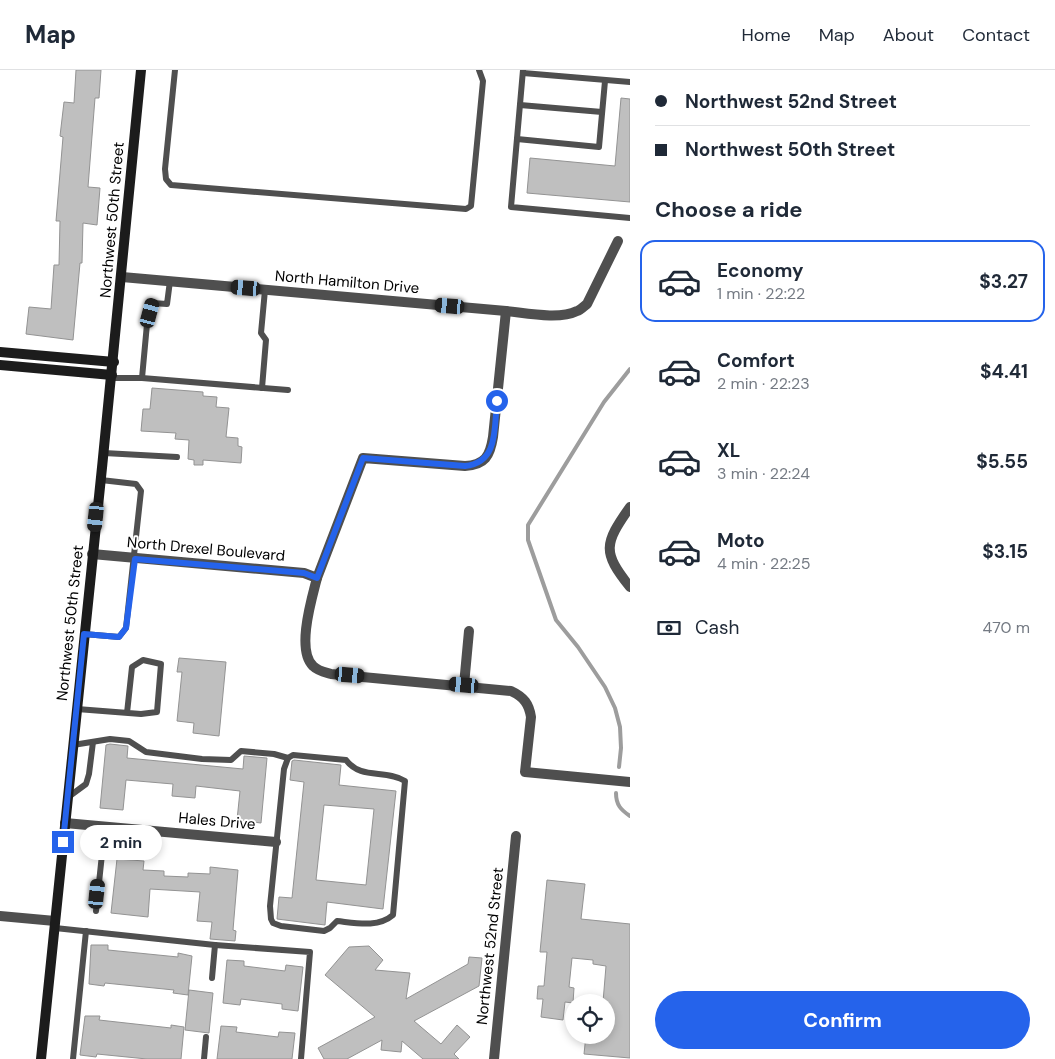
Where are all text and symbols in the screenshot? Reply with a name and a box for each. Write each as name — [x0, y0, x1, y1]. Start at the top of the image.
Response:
text: Map — [25, 19, 76, 50]
text: Home — [741, 23, 791, 47]
text: Map — [819, 23, 855, 47]
text: About — [883, 23, 934, 47]
text: Contact — [962, 23, 1030, 47]
text: Northwest 52nd Street — [685, 89, 897, 114]
text: Northwest 50th Street — [685, 137, 895, 162]
street label: Northwest 50th Street — [95, 141, 129, 299]
text: Choose a ride — [655, 195, 803, 224]
text: Economy — [717, 258, 804, 283]
icon: car — [657, 259, 702, 304]
street label: North Hamilton Drive — [274, 266, 420, 298]
text: $3.27 — [979, 269, 1028, 294]
car — [230, 279, 261, 297]
text: 1 min · 22:22 — [717, 283, 805, 304]
car — [138, 297, 161, 329]
car — [434, 297, 465, 315]
text: Comfort — [717, 348, 795, 373]
icon: car — [657, 349, 702, 394]
text: $4.41 — [980, 359, 1028, 384]
text: 2 min · 22:23 — [717, 373, 810, 394]
route start — [486, 390, 508, 412]
text: XL — [717, 438, 740, 463]
icon: car — [657, 439, 702, 484]
text: $5.55 — [976, 449, 1028, 474]
text: 3 min · 22:24 — [717, 463, 810, 484]
car — [86, 501, 105, 533]
text: Moto — [717, 528, 765, 553]
icon: car — [657, 529, 702, 574]
street label: North Drexel Boulevard — [126, 532, 286, 566]
text: $3.15 — [982, 539, 1028, 564]
street label: Northwest 50th Street — [52, 544, 88, 702]
text: 4 min · 22:25 — [717, 553, 811, 574]
icon: cash — [655, 614, 683, 642]
text: Cash — [695, 615, 739, 640]
text: 470 m — [983, 617, 1030, 638]
car — [334, 666, 365, 684]
car — [448, 676, 479, 694]
street label: Hales Drive — [178, 808, 256, 834]
callout: 2 min — [80, 824, 163, 860]
route end — [52, 831, 74, 853]
text: 2 min — [100, 832, 142, 853]
street label: Northwest 52nd Street — [472, 866, 508, 1026]
car — [87, 878, 106, 910]
button: Confirm — [655, 991, 1030, 1049]
map controls — [565, 994, 615, 1044]
button: locate — [565, 994, 615, 1044]

